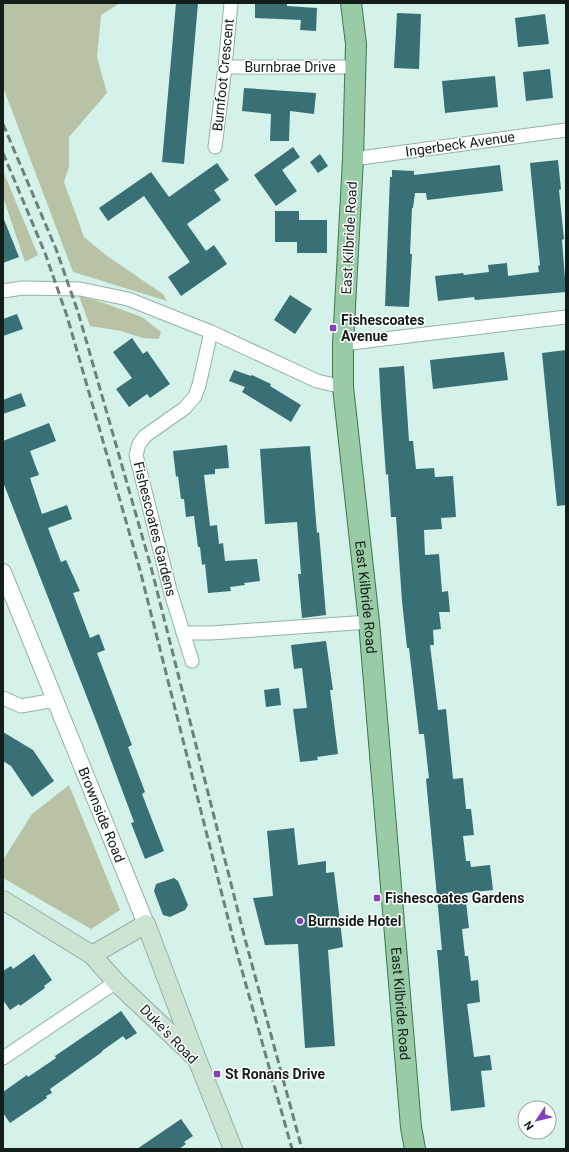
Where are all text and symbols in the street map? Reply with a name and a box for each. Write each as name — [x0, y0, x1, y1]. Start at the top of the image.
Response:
street label: Burnfoot Crescent — [209, 17, 237, 132]
street label: Burnbrae Drive — [244, 59, 336, 75]
street label: Ingerbeck Avenue — [404, 128, 516, 160]
street label: East Kilbride Road — [338, 181, 360, 295]
place label: Fishescoates Avenue — [341, 312, 424, 344]
marker: Fishescoates Avenue — [328, 323, 338, 333]
street label: Fishescoates Gardens — [130, 460, 180, 598]
street label: East Kilbride Road — [352, 540, 380, 654]
street label: Brownside Road — [75, 765, 128, 865]
place label: Fishescoates Gardens — [385, 890, 524, 906]
marker: Fishescoates Gardens — [372, 893, 382, 903]
place label: Burnside Hotel — [308, 913, 401, 929]
marker: Burnside Hotel — [295, 916, 305, 926]
street label: East Kilbride Road — [388, 946, 413, 1061]
street label: Duke's Road — [137, 1001, 201, 1067]
place label: St Ronans Drive — [225, 1066, 325, 1082]
marker: St Ronans Drive — [212, 1069, 222, 1079]
north arrow — [517, 1100, 557, 1140]
text: N — [522, 1118, 537, 1132]

